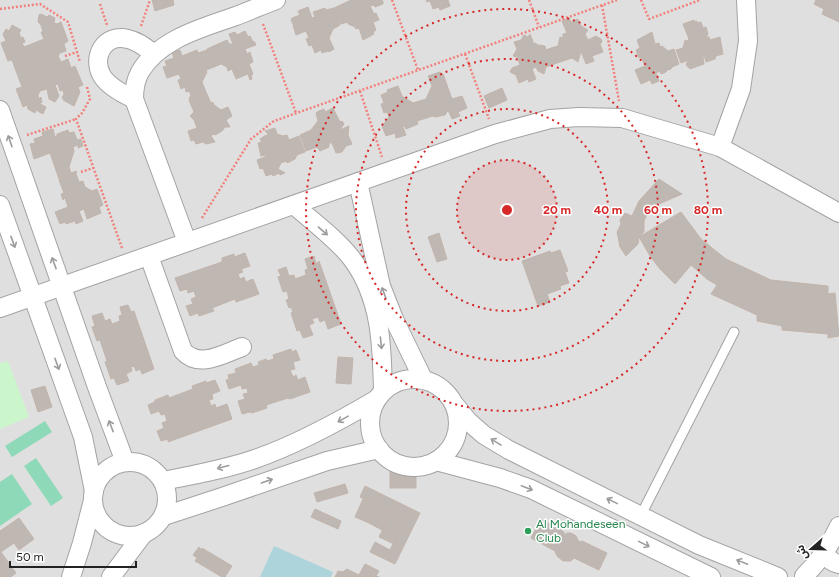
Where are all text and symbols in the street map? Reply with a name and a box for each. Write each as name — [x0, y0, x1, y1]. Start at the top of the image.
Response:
one-way arrow — [6, 135, 14, 147]
centre of rings — [500, 203, 514, 217]
text: 20 m — [543, 203, 571, 217]
text: 40 m — [594, 203, 622, 217]
text: 60 m — [644, 203, 672, 217]
text: 80 m — [694, 203, 722, 217]
one-way arrow — [318, 226, 329, 235]
one-way arrow — [10, 235, 17, 248]
one-way arrow — [50, 258, 58, 270]
one-way arrow — [379, 287, 387, 299]
one-way arrow — [378, 336, 385, 349]
one-way arrow — [53, 358, 61, 370]
one-way arrow — [337, 415, 349, 423]
one-way arrow — [107, 420, 115, 432]
one-way arrow — [491, 438, 502, 446]
one-way arrow — [217, 464, 230, 472]
one-way arrow — [261, 477, 273, 485]
one-way arrow — [521, 484, 533, 492]
one-way arrow — [606, 497, 618, 504]
place label: Al Mohandeseen Club — [536, 517, 626, 545]
marker: Al Mohandeseen Club — [523, 526, 533, 536]
north arrow — [791, 529, 831, 569]
one-way arrow — [638, 541, 650, 548]
scale bar — [10, 543, 136, 569]
text: ش — [793, 543, 811, 562]
text: 50 m — [16, 550, 44, 564]
one-way arrow — [736, 558, 748, 565]

